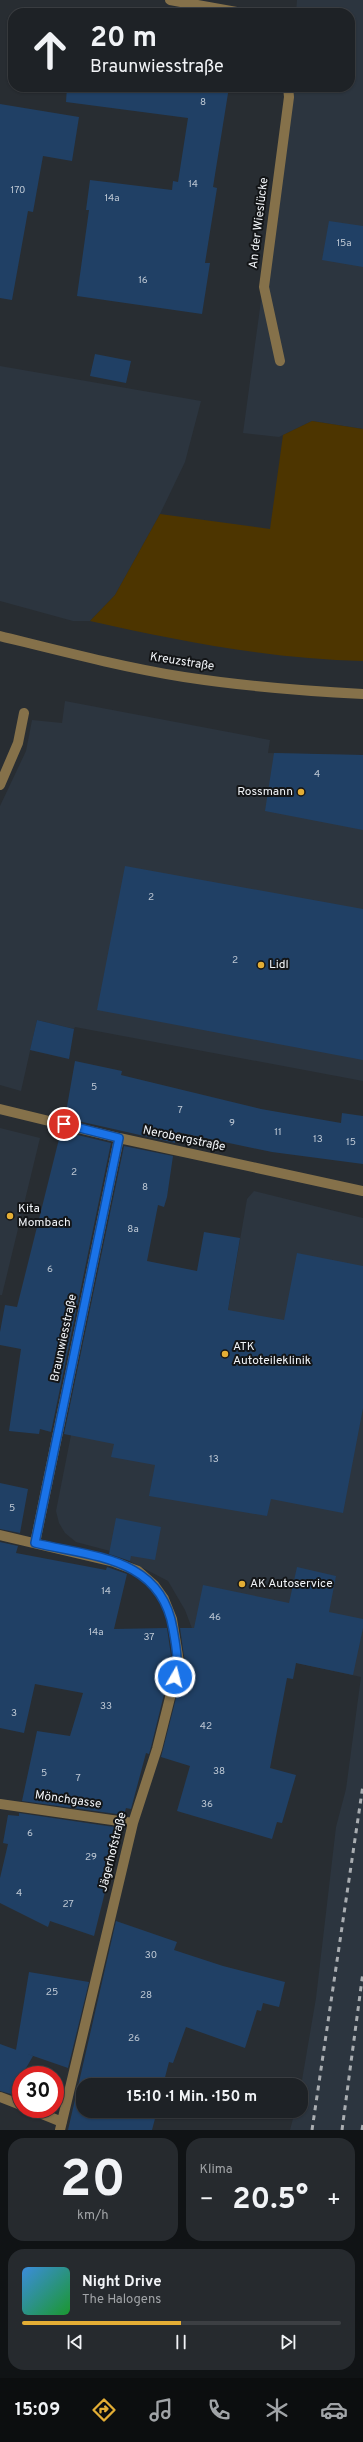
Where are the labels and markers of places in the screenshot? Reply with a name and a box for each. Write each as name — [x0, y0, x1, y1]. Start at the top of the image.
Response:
place label: Rossmann — [237, 784, 293, 800]
marker: Rossmann — [296, 787, 306, 797]
place label: Lidl — [269, 957, 289, 973]
marker: Lidl — [256, 960, 266, 970]
pin — [47, 1107, 81, 1141]
place label: Kita Mombach — [18, 1201, 71, 1231]
marker: Kita Mombach — [5, 1211, 15, 1221]
place label: ATK Autoteileklinik — [233, 1339, 311, 1369]
marker: ATK Autoteileklinik — [220, 1349, 230, 1359]
place label: AK Autoservice — [250, 1576, 333, 1592]
marker: AK Autoservice — [237, 1579, 247, 1589]

